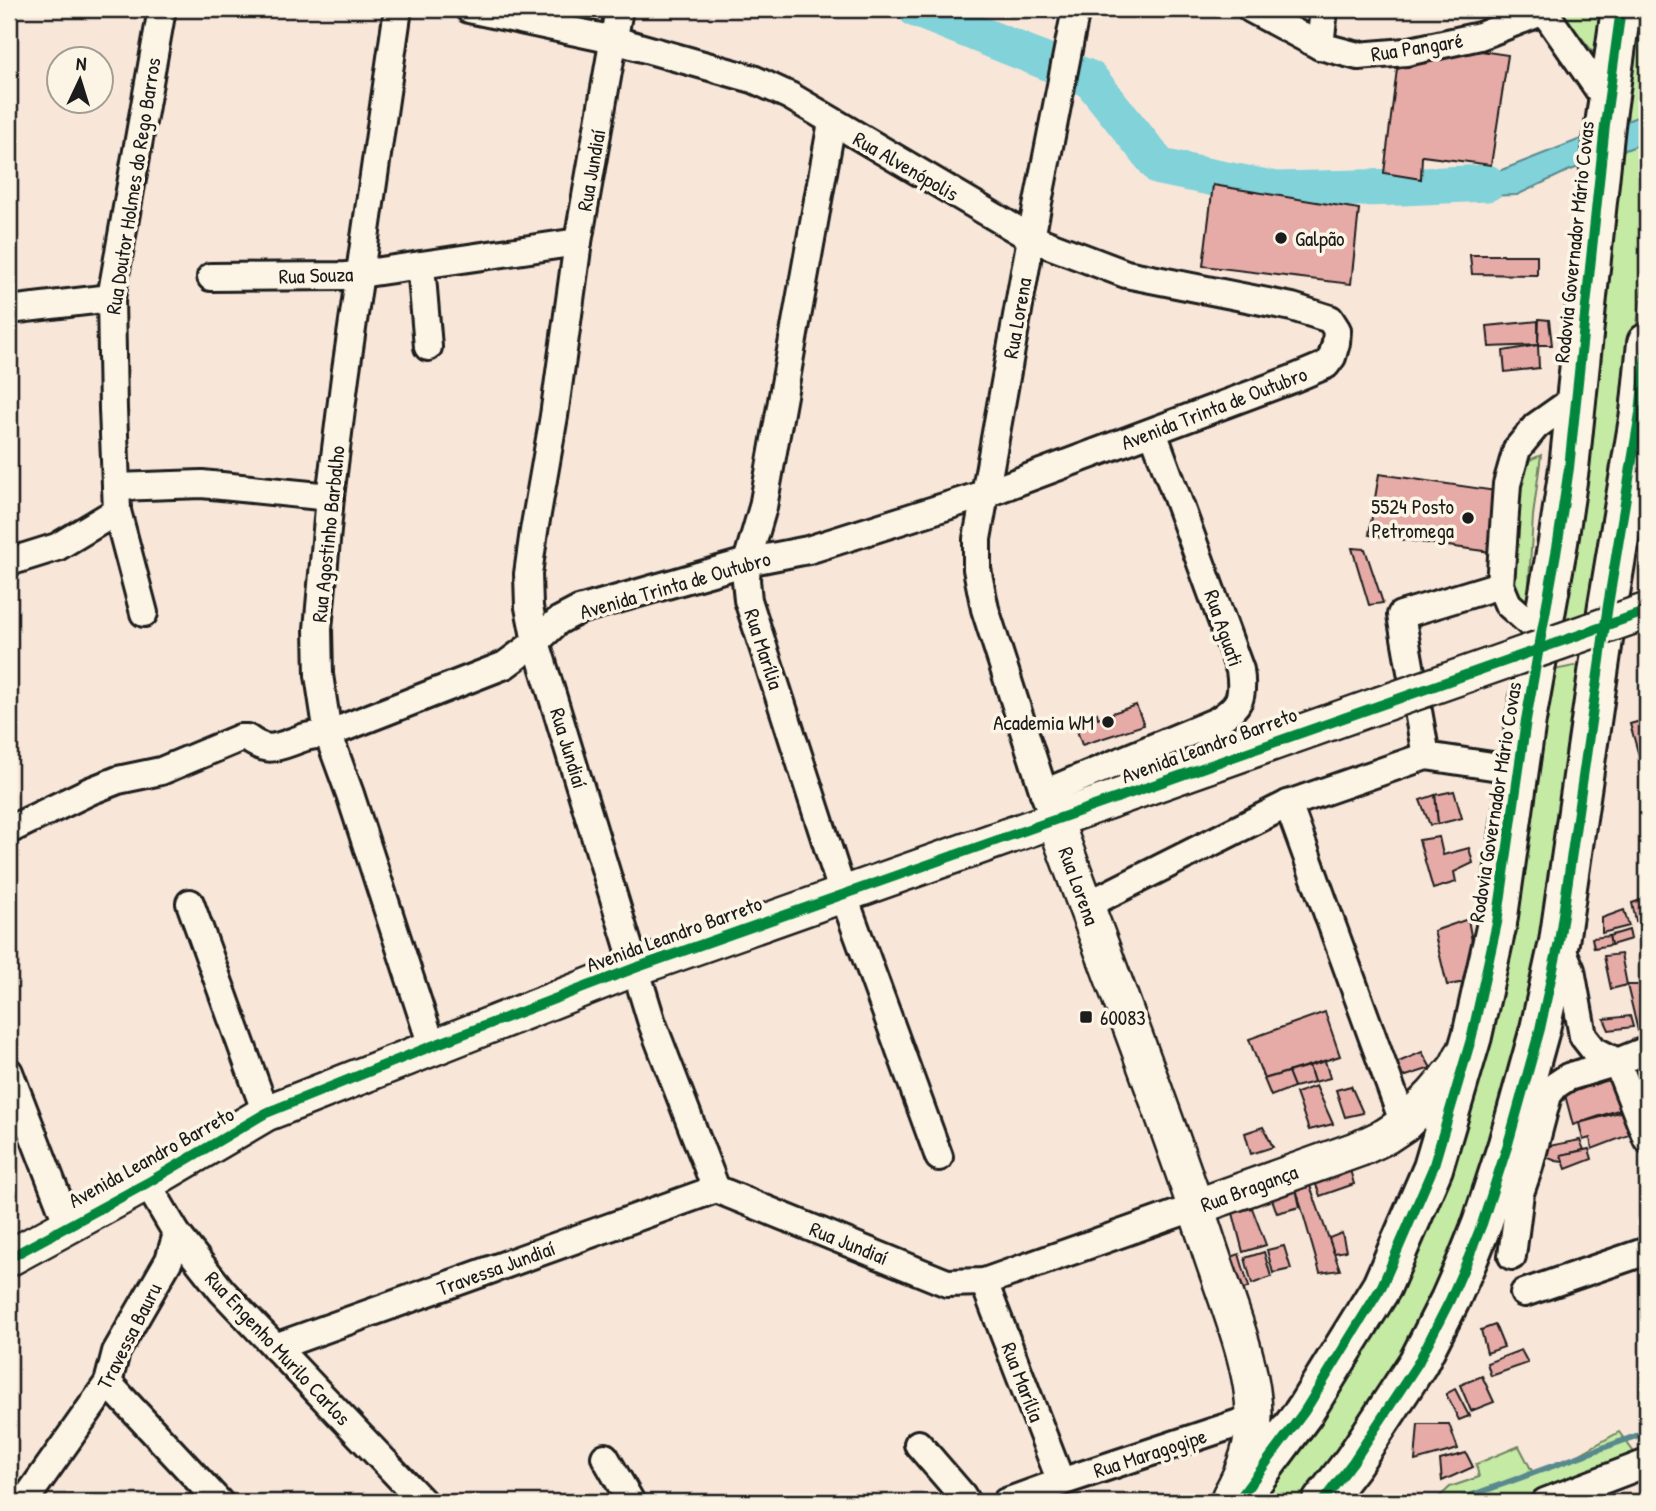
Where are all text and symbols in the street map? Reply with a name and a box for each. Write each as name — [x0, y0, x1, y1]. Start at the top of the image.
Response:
street label: Rua Pangaré — [1369, 25, 1465, 69]
north arrow — [46, 46, 116, 116]
text: N — [75, 50, 87, 76]
street label: Rua Doutor Holmes do Rego Barros — [98, 56, 168, 316]
street label: Rodovia Governador Mário Covas — [1547, 120, 1601, 364]
street label: Rua Alvenópolis — [848, 124, 964, 208]
street label: Rua Jundiaí — [570, 127, 612, 213]
place label: Galpão — [1295, 224, 1345, 253]
marker: Galpão — [1273, 230, 1289, 246]
street label: Rua Souza — [278, 259, 354, 291]
street label: Rua Lorena — [996, 275, 1038, 361]
street label: Avenida Trinta de Outubro — [1117, 359, 1311, 457]
street label: Rua Agostinho Barbalho — [304, 444, 352, 624]
place label: 5524 Posto Petromega — [1371, 492, 1454, 545]
marker: 5524 Posto Petromega — [1460, 510, 1476, 526]
street label: Avenida Trinta de Outubro — [576, 544, 774, 626]
street label: Rua Aguati — [1197, 586, 1251, 670]
street label: Rua Marília — [737, 605, 791, 693]
street label: Rodovia Governador Mário Covas — [1462, 680, 1528, 924]
street label: Avenida Leandro Barreto — [1117, 700, 1301, 790]
street label: Rua Jundiaí — [543, 704, 595, 792]
place label: Academia WM — [993, 708, 1094, 737]
marker: Academia WM — [1100, 714, 1116, 730]
street label: Rua Lorena — [1051, 843, 1107, 929]
street label: Avenida Leandro Barreto — [582, 889, 766, 979]
place label: 60083 — [1100, 1003, 1146, 1032]
marker: 60083 — [1078, 1009, 1094, 1025]
street label: Avenida Leandro Barreto — [63, 1099, 239, 1215]
street label: Rua Bragança — [1196, 1157, 1302, 1219]
street label: Rua Jundiaí — [805, 1214, 893, 1272]
street label: Travessa Jundiaí — [433, 1233, 559, 1303]
street label: Rua Engenho Murilo Carlos — [199, 1264, 357, 1432]
street label: Travessa Bauru — [90, 1277, 168, 1394]
street label: Rua Marília — [995, 1338, 1051, 1426]
street label: Rua Maragogipe — [1090, 1421, 1210, 1485]

